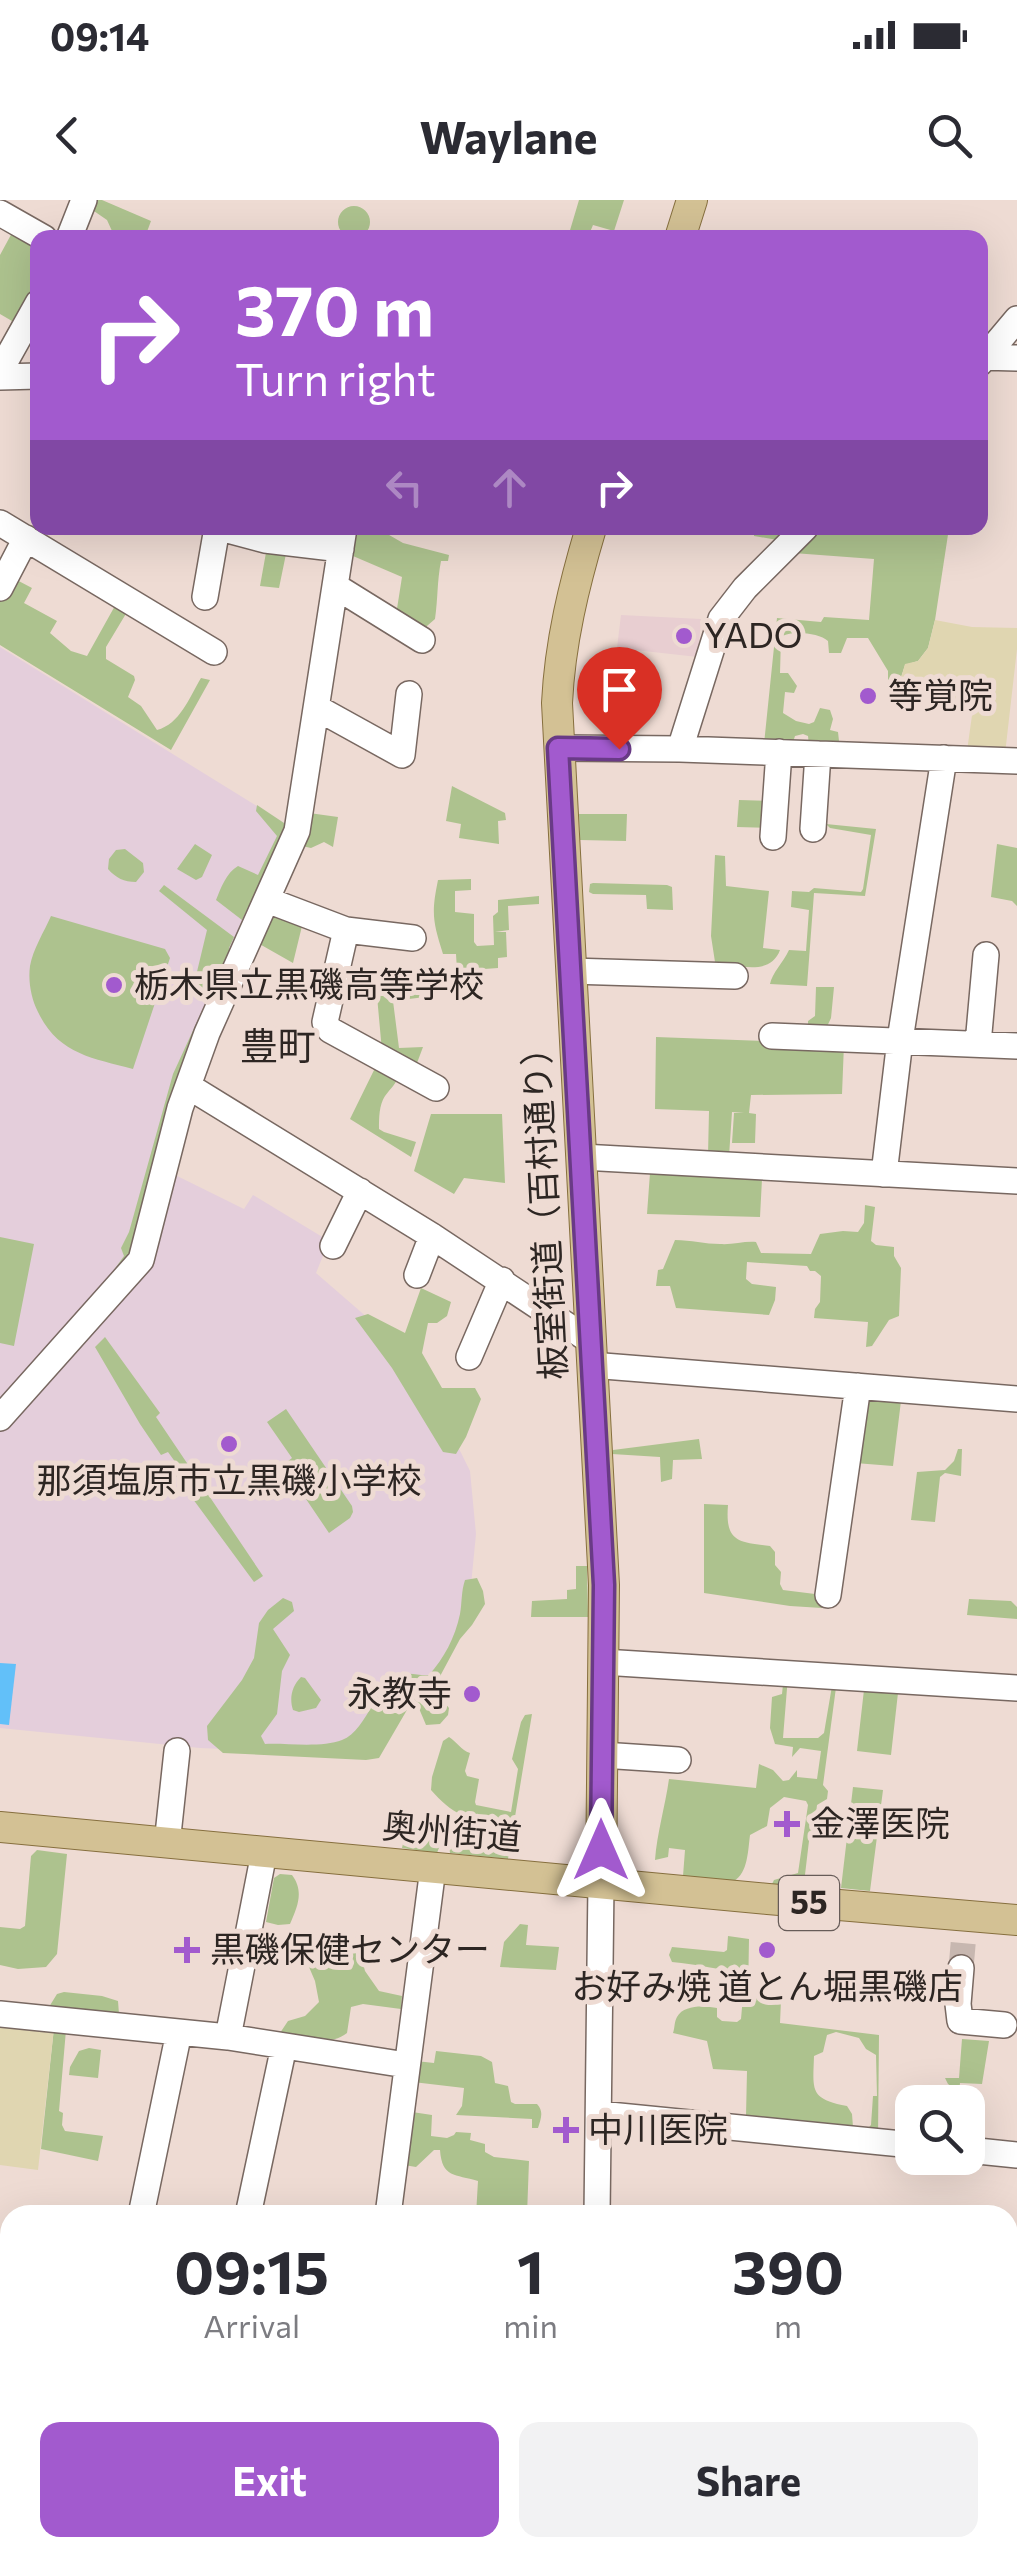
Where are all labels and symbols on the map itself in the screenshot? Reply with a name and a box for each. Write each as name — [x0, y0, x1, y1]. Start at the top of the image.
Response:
place label: YADO — [704, 612, 802, 655]
marker: YADO — [673, 625, 695, 647]
pin — [577, 647, 662, 750]
place label: 等覚院 — [888, 672, 993, 715]
marker: 等覚院 — [857, 685, 879, 707]
place label: 栃木県立黒磯高等学校 — [134, 961, 484, 1004]
marker: 栃木県立黒磯高等学校 — [103, 974, 125, 996]
district label: 豊町 — [240, 1021, 316, 1068]
street label: 板室街道（百村通り） — [512, 1029, 573, 1381]
marker: 那須塩原市立黒磯小学校 — [218, 1433, 240, 1455]
place label: 那須塩原市立黒磯小学校 — [36, 1457, 422, 1500]
place label: 永教寺 — [347, 1670, 452, 1713]
marker: 永教寺 — [461, 1683, 483, 1705]
position arrow — [549, 1798, 653, 1902]
place label: 金澤医院 — [810, 1800, 950, 1843]
street label: 奥州街道 — [381, 1802, 524, 1857]
marker: 金澤医院 — [774, 1811, 800, 1837]
road number: 55 — [779, 1876, 839, 1930]
place label: 黒磯保健センター — [210, 1926, 490, 1969]
marker: 黒磯保健センター — [174, 1937, 200, 1963]
marker: お好み焼 道とん堀黒磯店 — [756, 1939, 778, 1961]
place label: お好み焼 道とん堀黒磯店 — [571, 1963, 963, 2006]
place label: 中川医院 — [588, 2106, 728, 2149]
marker: 中川医院 — [553, 2117, 579, 2143]

